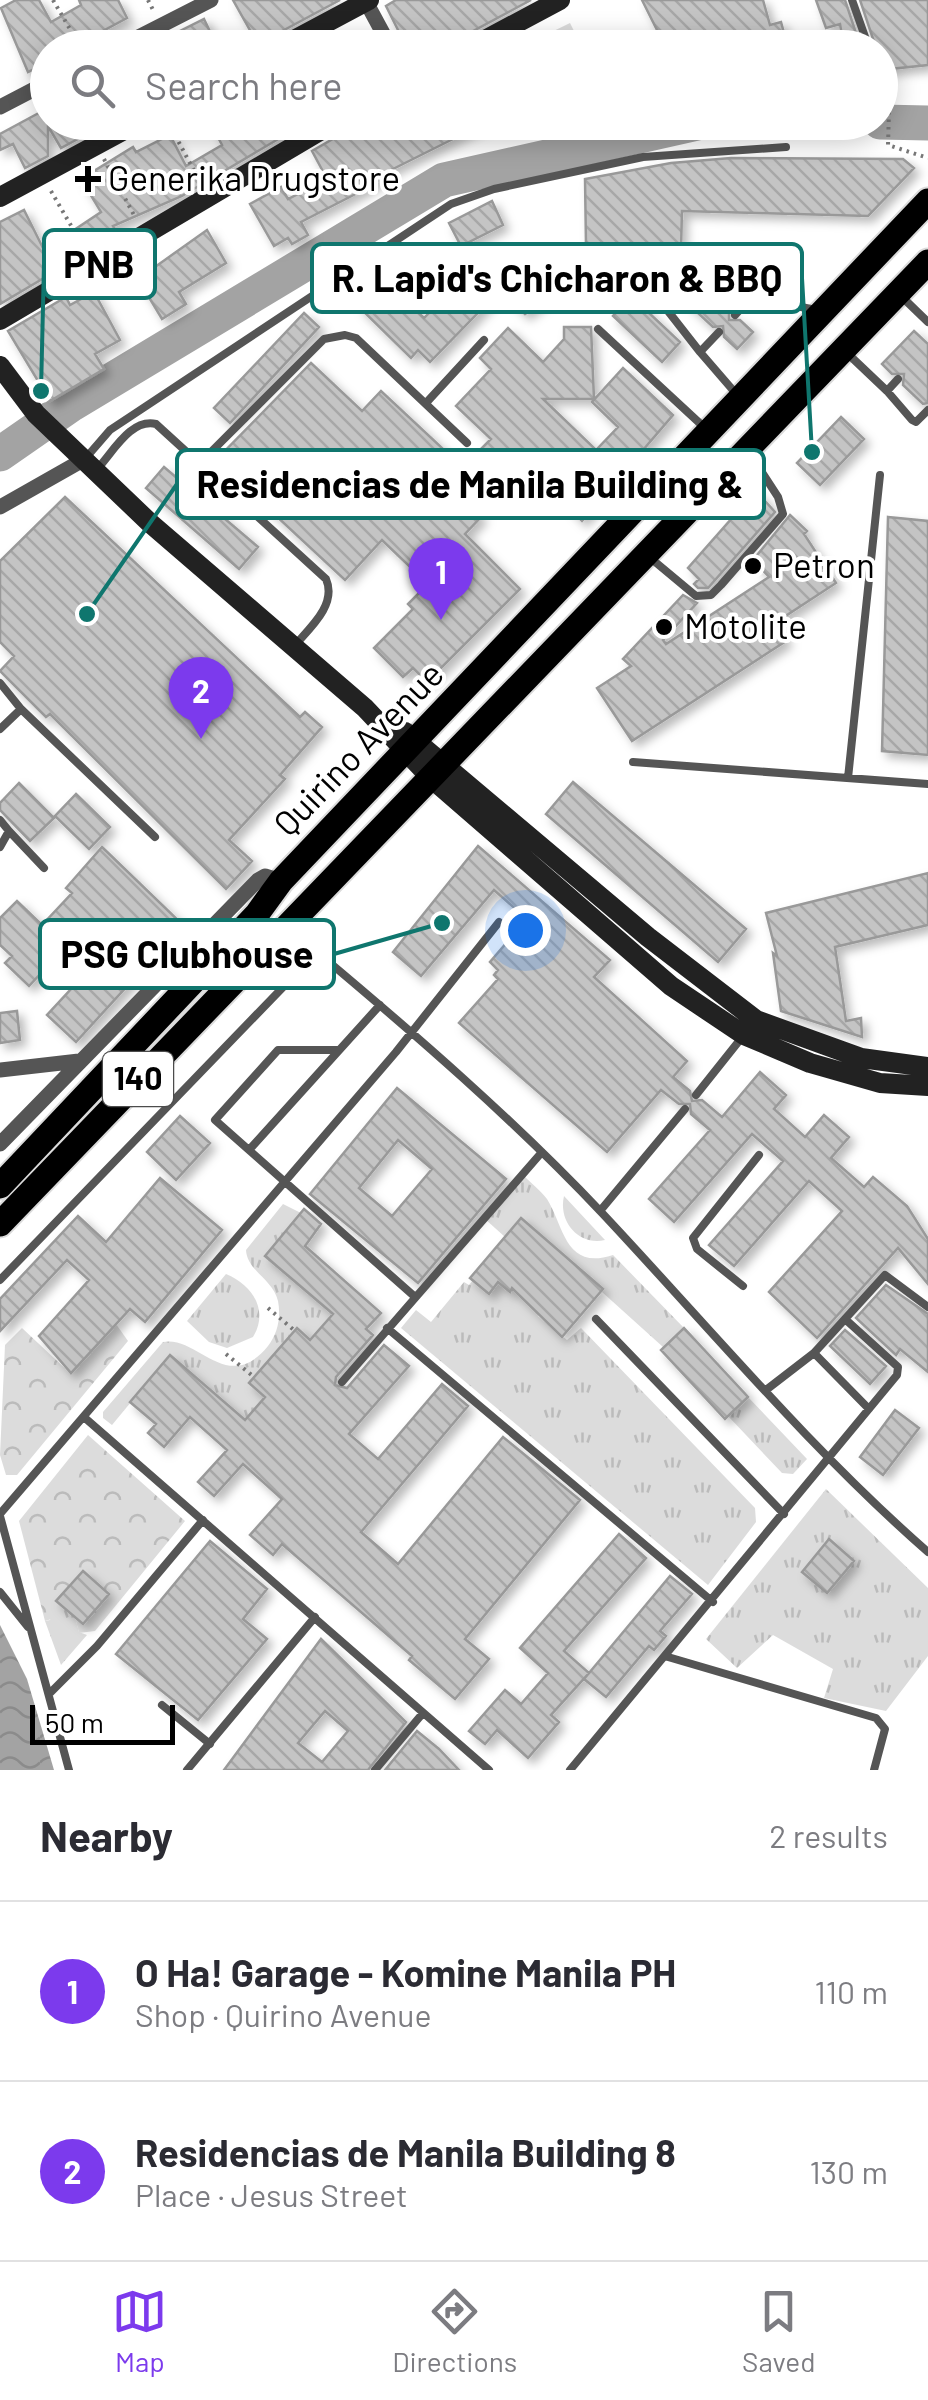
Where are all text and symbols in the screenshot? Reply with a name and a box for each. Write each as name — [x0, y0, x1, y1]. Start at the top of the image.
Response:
search box — [30, 30, 898, 140]
icon: search — [65, 58, 120, 113]
text: Search here — [145, 62, 343, 108]
place label: Generika Drugstore — [108, 156, 400, 198]
marker: Generika Drugstore — [77, 168, 99, 190]
callout: PNB — [44, 230, 155, 298]
text: PNB — [63, 240, 135, 286]
callout: R. Lapid's Chicharon & BBQ — [312, 244, 802, 312]
text: R. Lapid's Chicharon & BBQ — [332, 254, 782, 300]
callout: Residencias de Manila Building & — [177, 450, 764, 518]
text: Residencias de Manila Building & — [196, 460, 744, 506]
pin: 1 — [408, 538, 474, 620]
place label: Petron — [773, 543, 875, 585]
marker: Petron — [742, 555, 764, 577]
place label: Motolite — [684, 604, 807, 646]
marker: Motolite — [653, 616, 675, 638]
street label: Quirino Avenue — [264, 652, 451, 843]
pin: 2 — [168, 656, 234, 739]
your location — [500, 905, 551, 956]
callout: PSG Clubhouse — [40, 920, 334, 988]
text: PSG Clubhouse — [60, 930, 314, 976]
road number: 140 — [103, 1052, 173, 1106]
scale bar — [30, 1700, 175, 1744]
text: 50 m — [45, 1705, 104, 1739]
text: Nearby — [40, 1810, 173, 1860]
text: 2 results — [769, 1816, 888, 1854]
text: O Ha! Garage - Komine Manila PH — [135, 1949, 676, 1995]
text: 1 — [67, 1972, 78, 2010]
text: 110 m — [815, 1972, 888, 2010]
text: Shop · Quirino Avenue — [135, 1995, 431, 2033]
text: Residencias de Manila Building 8 — [135, 2129, 676, 2175]
text: 2 — [64, 2152, 81, 2190]
text: 130 m — [809, 2152, 888, 2190]
text: Place · Jesus Street — [135, 2175, 408, 2213]
tab: Map — [112, 2284, 167, 2378]
tab: Directions — [392, 2284, 517, 2378]
tab: Saved — [742, 2284, 816, 2378]

